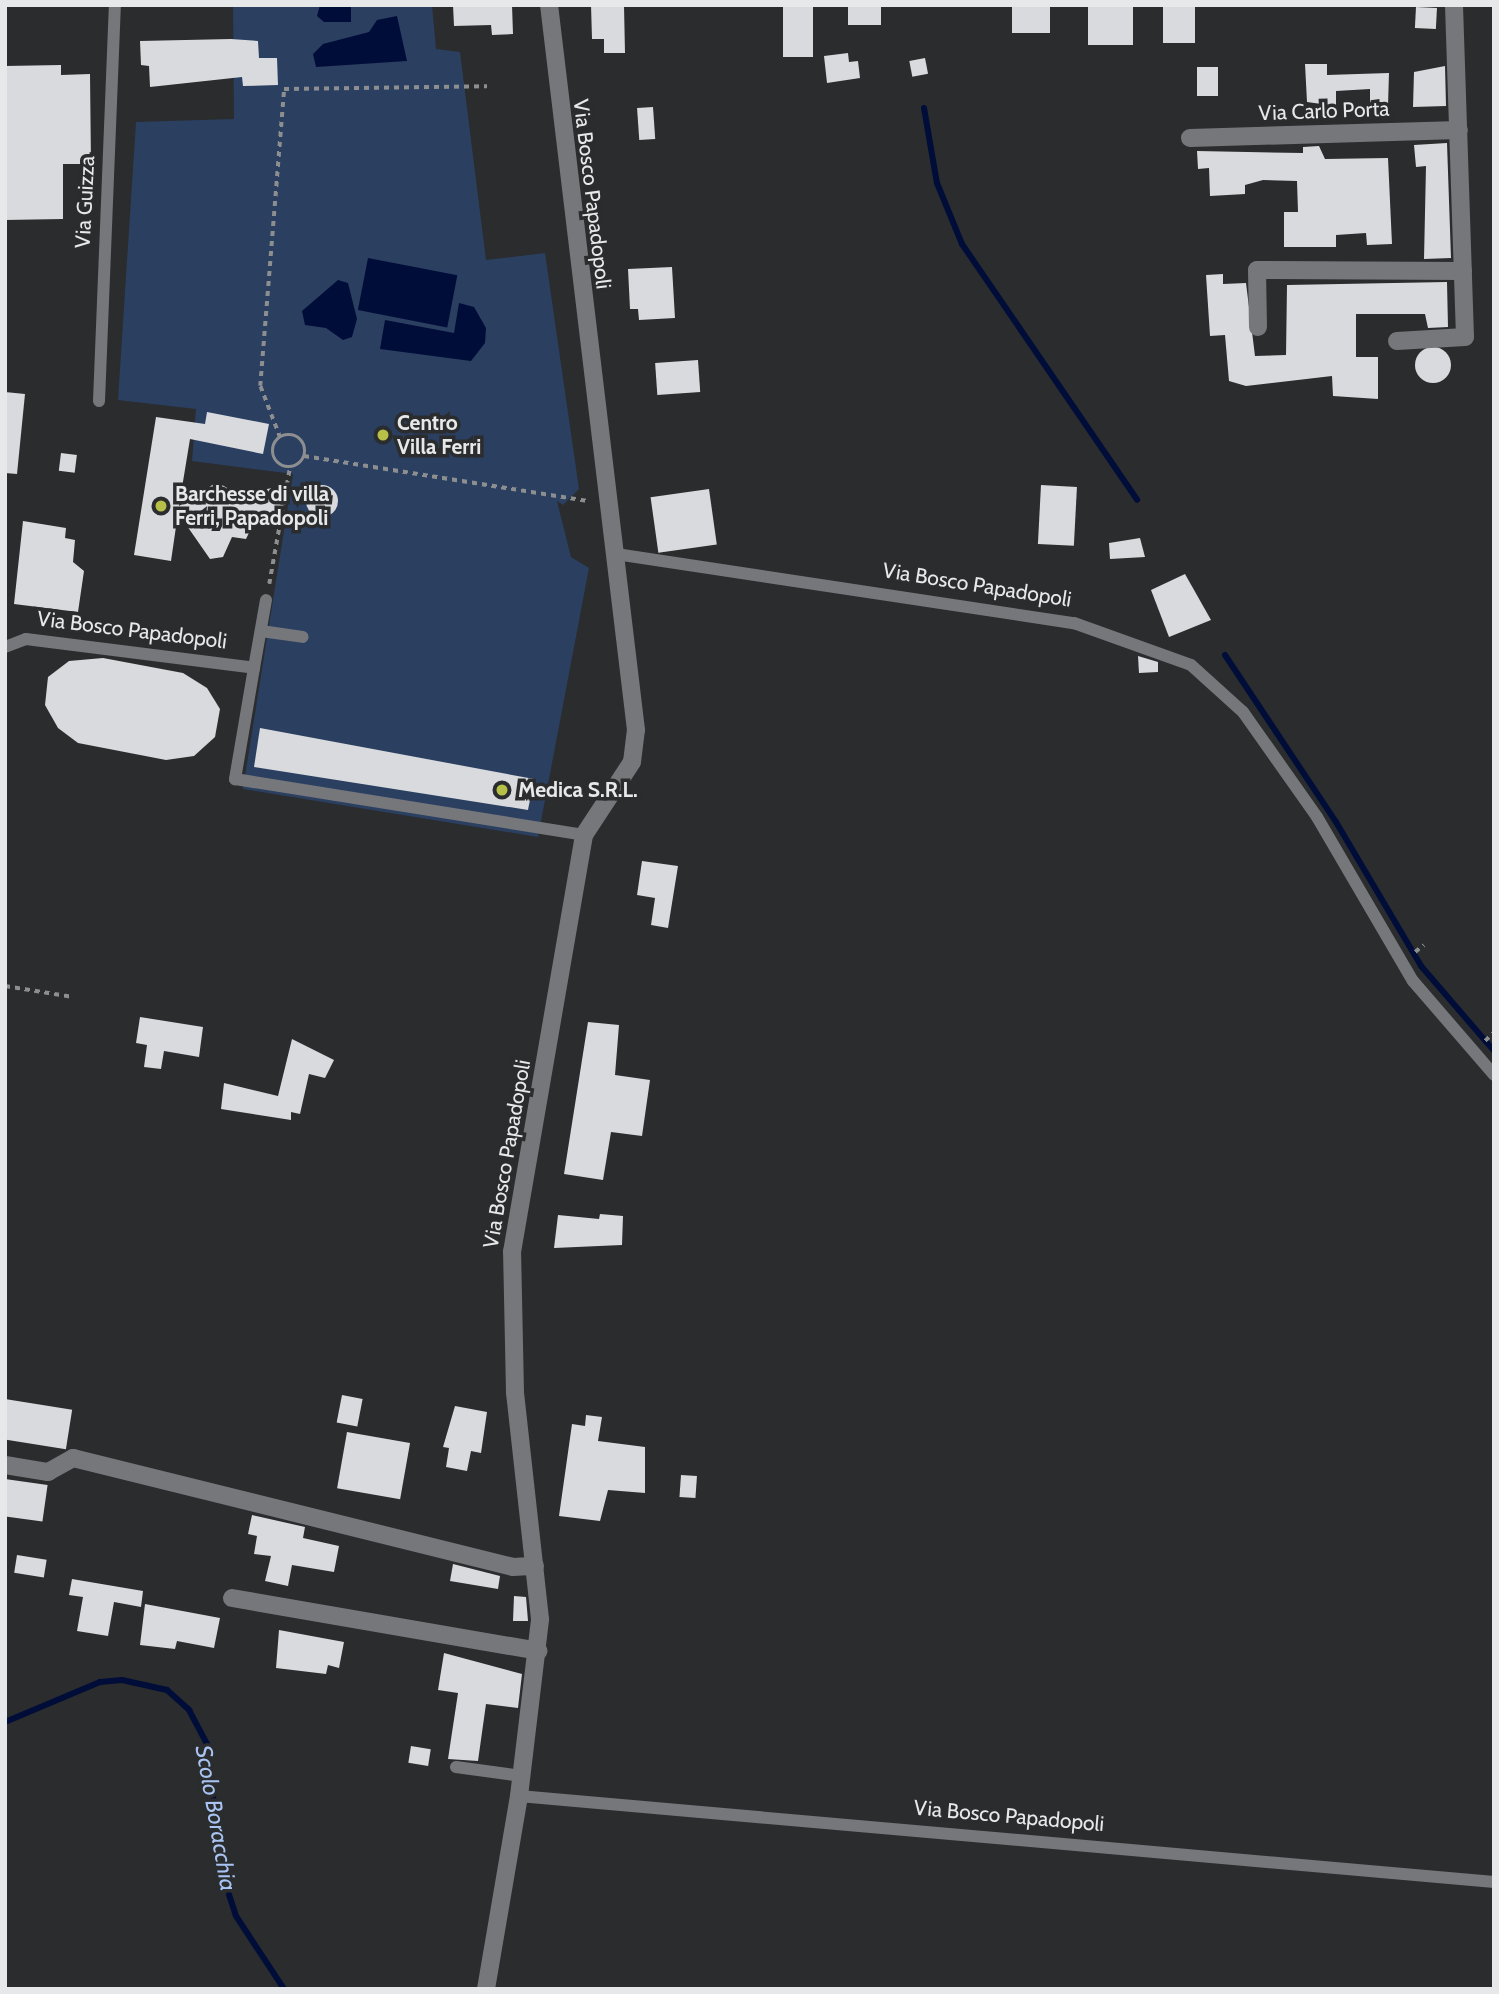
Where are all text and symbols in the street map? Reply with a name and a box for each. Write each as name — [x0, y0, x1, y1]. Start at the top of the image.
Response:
street label: Via Carlo Porta — [1258, 96, 1390, 126]
street label: Via Bosco Papadopoli — [568, 98, 616, 290]
street label: Via Guizza — [70, 155, 100, 249]
place label: Centro Villa Ferri — [397, 410, 481, 460]
marker: Centro Villa Ferri — [375, 427, 391, 443]
place label: Barchesse di villa Ferri, Papadopoli — [175, 481, 329, 531]
marker: Barchesse di villa Ferri, Papadopoli — [153, 498, 169, 514]
street label: Via Bosco Papadopoli — [881, 558, 1073, 612]
street label: Via Bosco Papadopoli — [36, 606, 228, 654]
place label: Medica S.R.L. — [518, 777, 638, 803]
marker: Medica S.R.L. — [492, 780, 512, 800]
street label: Via Bosco Papadopoli — [478, 1058, 536, 1250]
water label: Scolo Boracchia — [190, 1743, 242, 1893]
street label: Via Bosco Papadopoli — [913, 1795, 1105, 1837]

